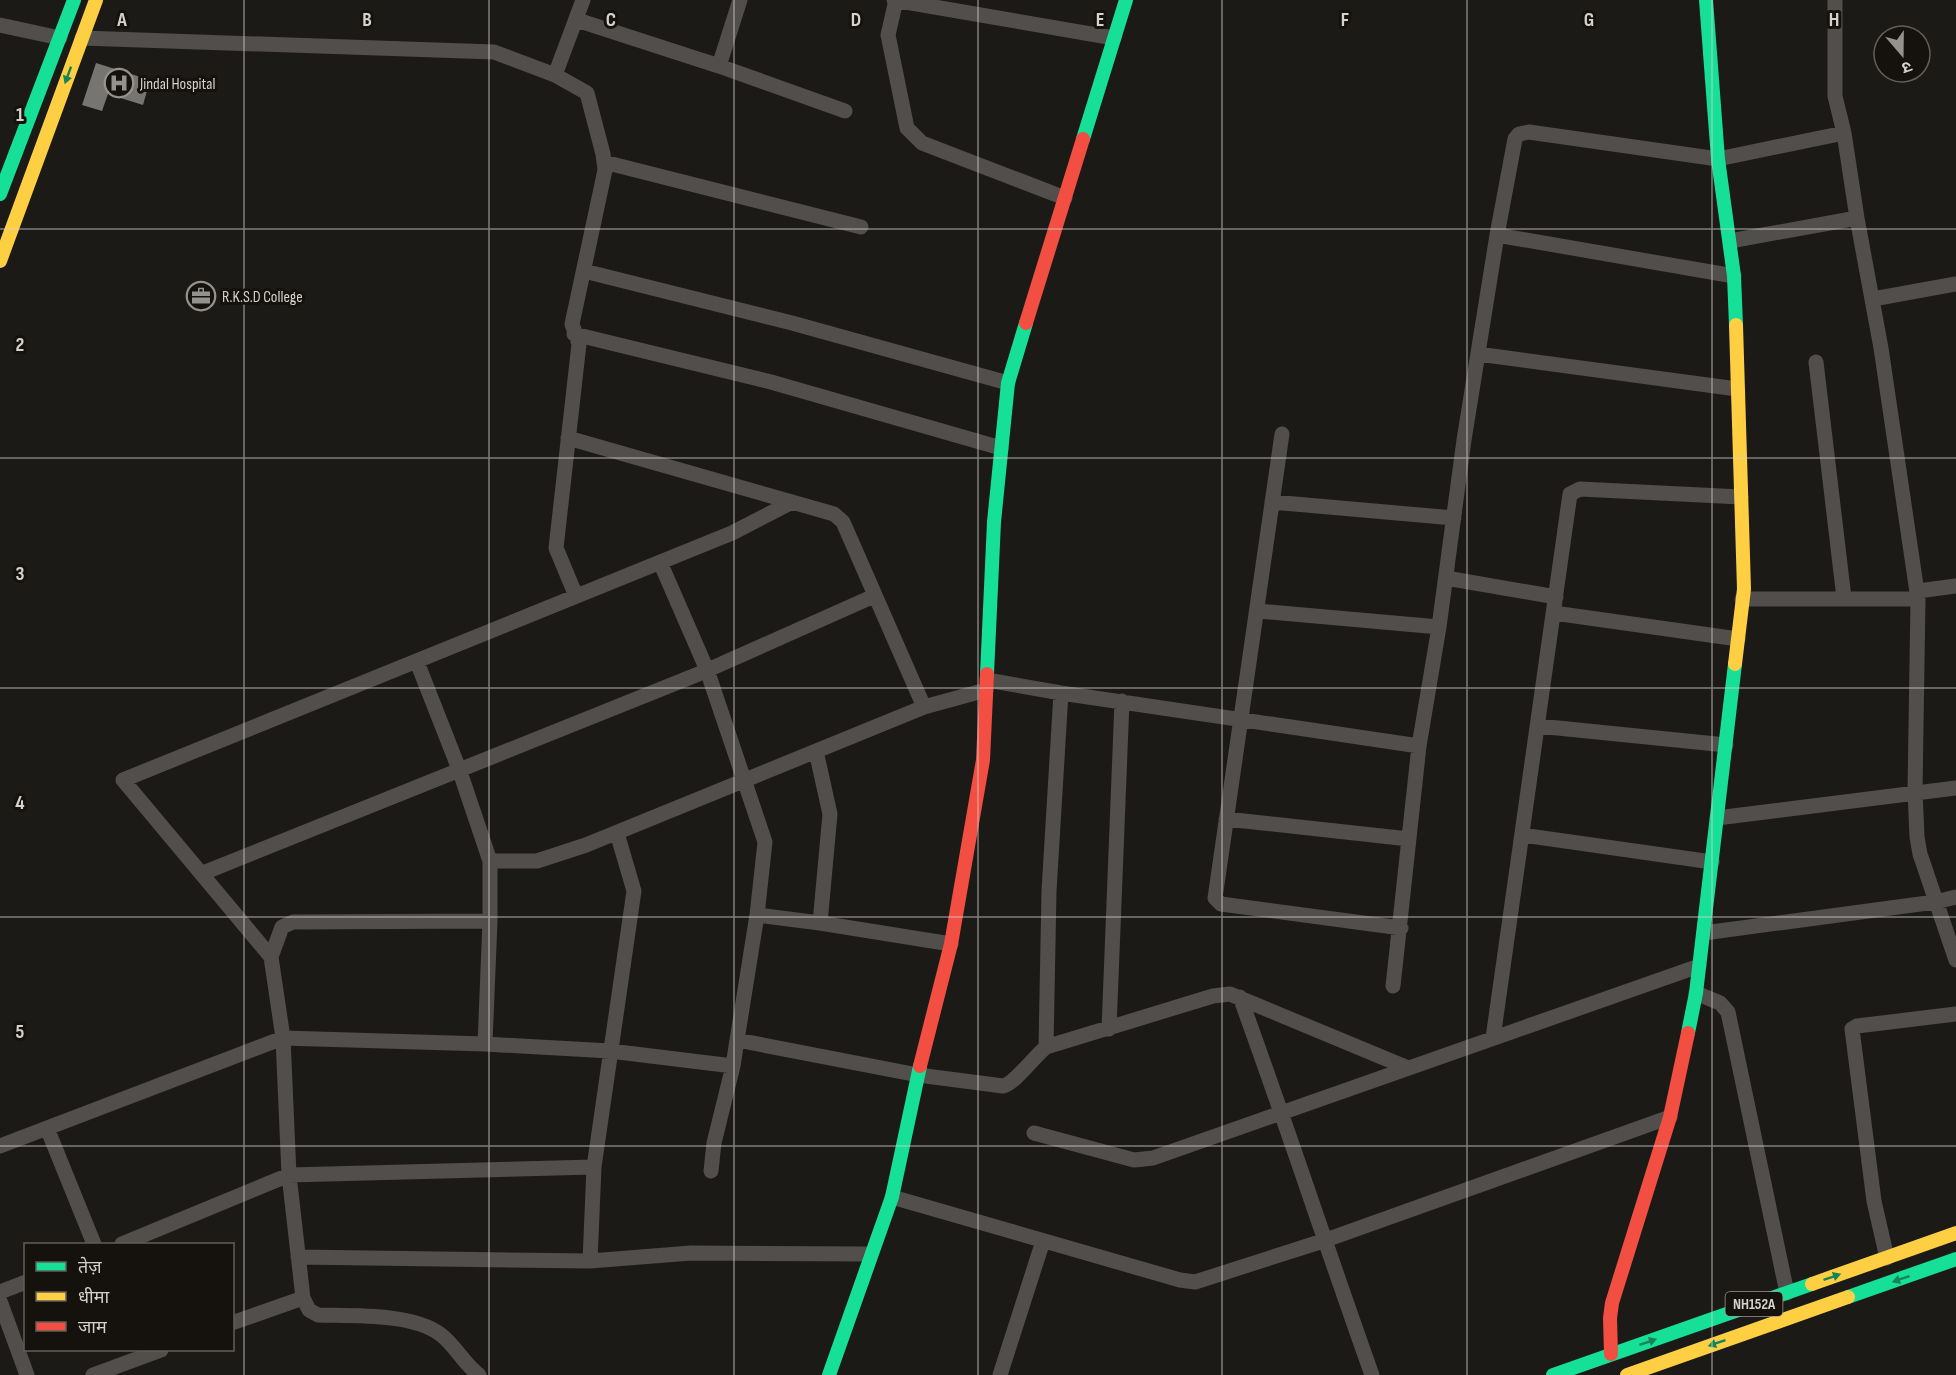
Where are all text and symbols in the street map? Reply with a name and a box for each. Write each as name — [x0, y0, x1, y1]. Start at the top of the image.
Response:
text: A — [116, 8, 127, 32]
text: B — [362, 8, 372, 32]
text: C — [606, 8, 616, 32]
text: D — [851, 8, 861, 32]
text: E — [1096, 8, 1104, 32]
text: F — [1341, 8, 1349, 32]
text: G — [1584, 8, 1594, 32]
text: H — [1829, 8, 1839, 32]
north arrow — [1872, 24, 1932, 84]
text: उ — [1898, 56, 1914, 77]
one-way arrow — [63, 66, 73, 84]
hospital icon: Jindal Hospital — [103, 67, 135, 99]
place label: Jindal Hospital — [139, 75, 216, 94]
text: 1 — [16, 103, 24, 127]
office icon: R.K.S.D College — [185, 280, 217, 312]
place label: R.K.S.D College — [222, 288, 303, 307]
text: 2 — [16, 333, 24, 357]
text: 3 — [16, 562, 25, 586]
text: 4 — [15, 791, 25, 815]
text: 5 — [16, 1020, 25, 1044]
legend — [24, 1243, 234, 1351]
text: तेज़ — [78, 1256, 102, 1278]
one-way arrow — [1823, 1272, 1841, 1282]
one-way arrow — [1892, 1274, 1910, 1284]
text: धीमा — [78, 1287, 109, 1308]
road number: NH152A — [1726, 1292, 1782, 1316]
text: जाम — [78, 1317, 108, 1338]
one-way arrow — [1639, 1336, 1657, 1346]
one-way arrow — [1708, 1339, 1726, 1349]

